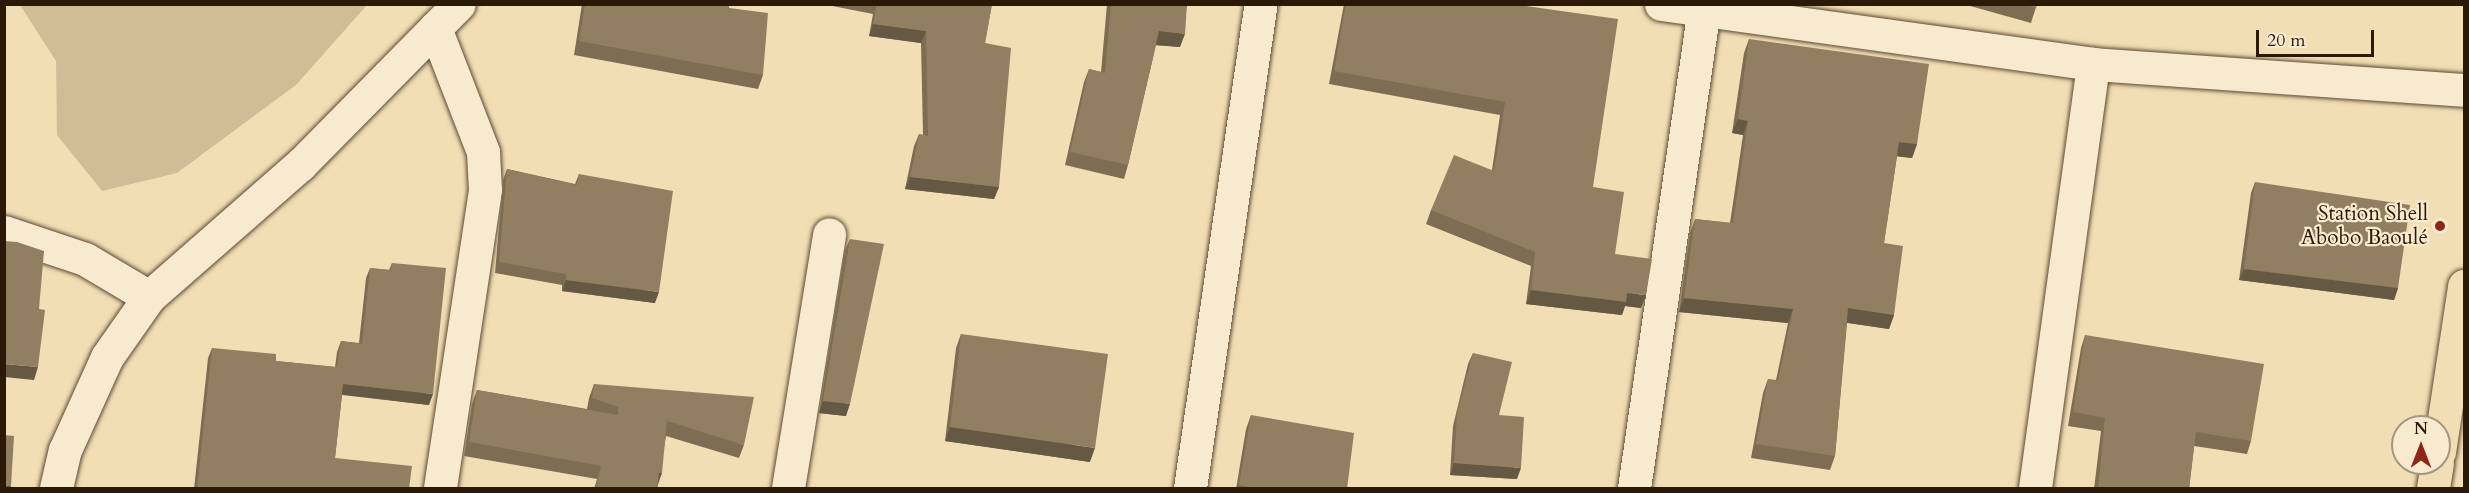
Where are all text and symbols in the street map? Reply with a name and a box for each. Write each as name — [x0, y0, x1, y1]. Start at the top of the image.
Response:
scale bar — [2259, 18, 2378, 56]
text: 20 m — [2267, 28, 2306, 53]
place label: Station Shell Abobo Baoulé — [2301, 201, 2428, 251]
marker: Station Shell Abobo Baoulé — [2433, 219, 2447, 233]
north arrow — [2391, 415, 2451, 475]
text: N — [2414, 418, 2428, 440]

